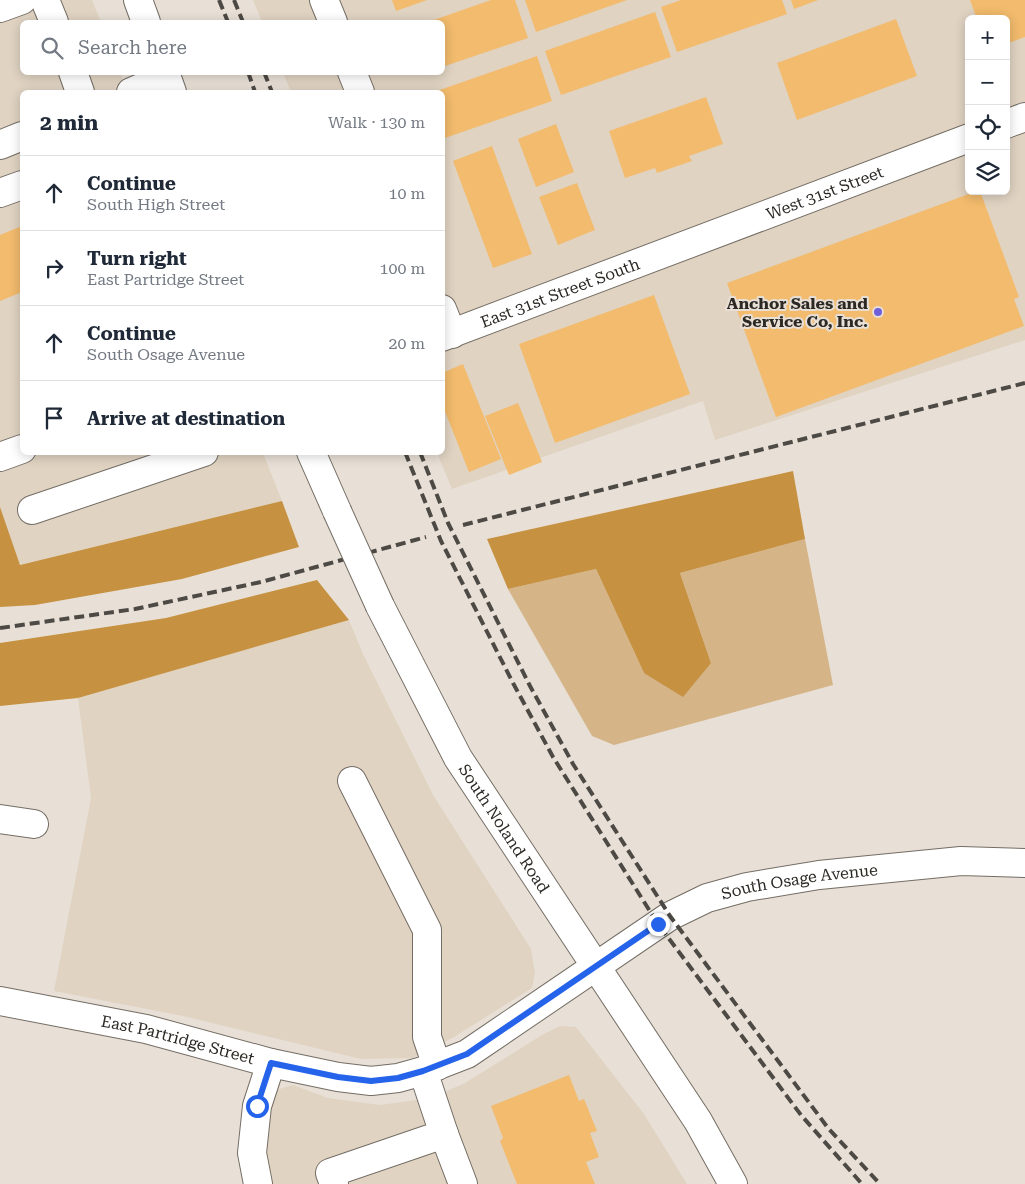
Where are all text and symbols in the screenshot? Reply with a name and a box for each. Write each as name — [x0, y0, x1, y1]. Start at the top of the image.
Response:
map controls — [965, 15, 1010, 195]
button: + — [965, 15, 1010, 60]
search box — [20, 20, 445, 75]
icon: search — [38, 34, 66, 62]
text: Search here — [78, 36, 187, 59]
button: − — [965, 60, 1010, 105]
button: locate — [965, 105, 1010, 150]
text: 2 min — [40, 111, 98, 135]
text: Walk · 130 m — [328, 113, 425, 132]
button: layers — [965, 150, 1010, 195]
street label: West 31st Street — [764, 162, 886, 224]
text: Continue — [87, 172, 176, 195]
icon: ahead — [40, 179, 68, 207]
text: 10 m — [388, 184, 425, 203]
text: South High Street — [87, 195, 225, 214]
text: Turn right — [87, 247, 187, 270]
icon: right — [40, 254, 68, 282]
street label: East 31st Street South — [478, 254, 642, 332]
text: 100 m — [379, 259, 425, 278]
text: East Partridge Street — [87, 270, 244, 289]
place label: Anchor Sales and Service Co, Inc. — [727, 294, 868, 331]
marker: Anchor Sales and Service Co, Inc. — [872, 306, 884, 318]
text: Continue — [87, 322, 176, 345]
icon: ahead — [40, 329, 68, 357]
text: 20 m — [388, 334, 425, 353]
text: South Osage Avenue — [87, 345, 245, 364]
icon: arrive — [40, 404, 68, 432]
text: Arrive at destination — [87, 407, 285, 430]
street label: South Noland Road — [455, 760, 553, 896]
street label: South Osage Avenue — [719, 860, 879, 904]
route end — [647, 913, 670, 936]
street label: East Partridge Street — [100, 1012, 257, 1068]
route start — [246, 1095, 269, 1118]

